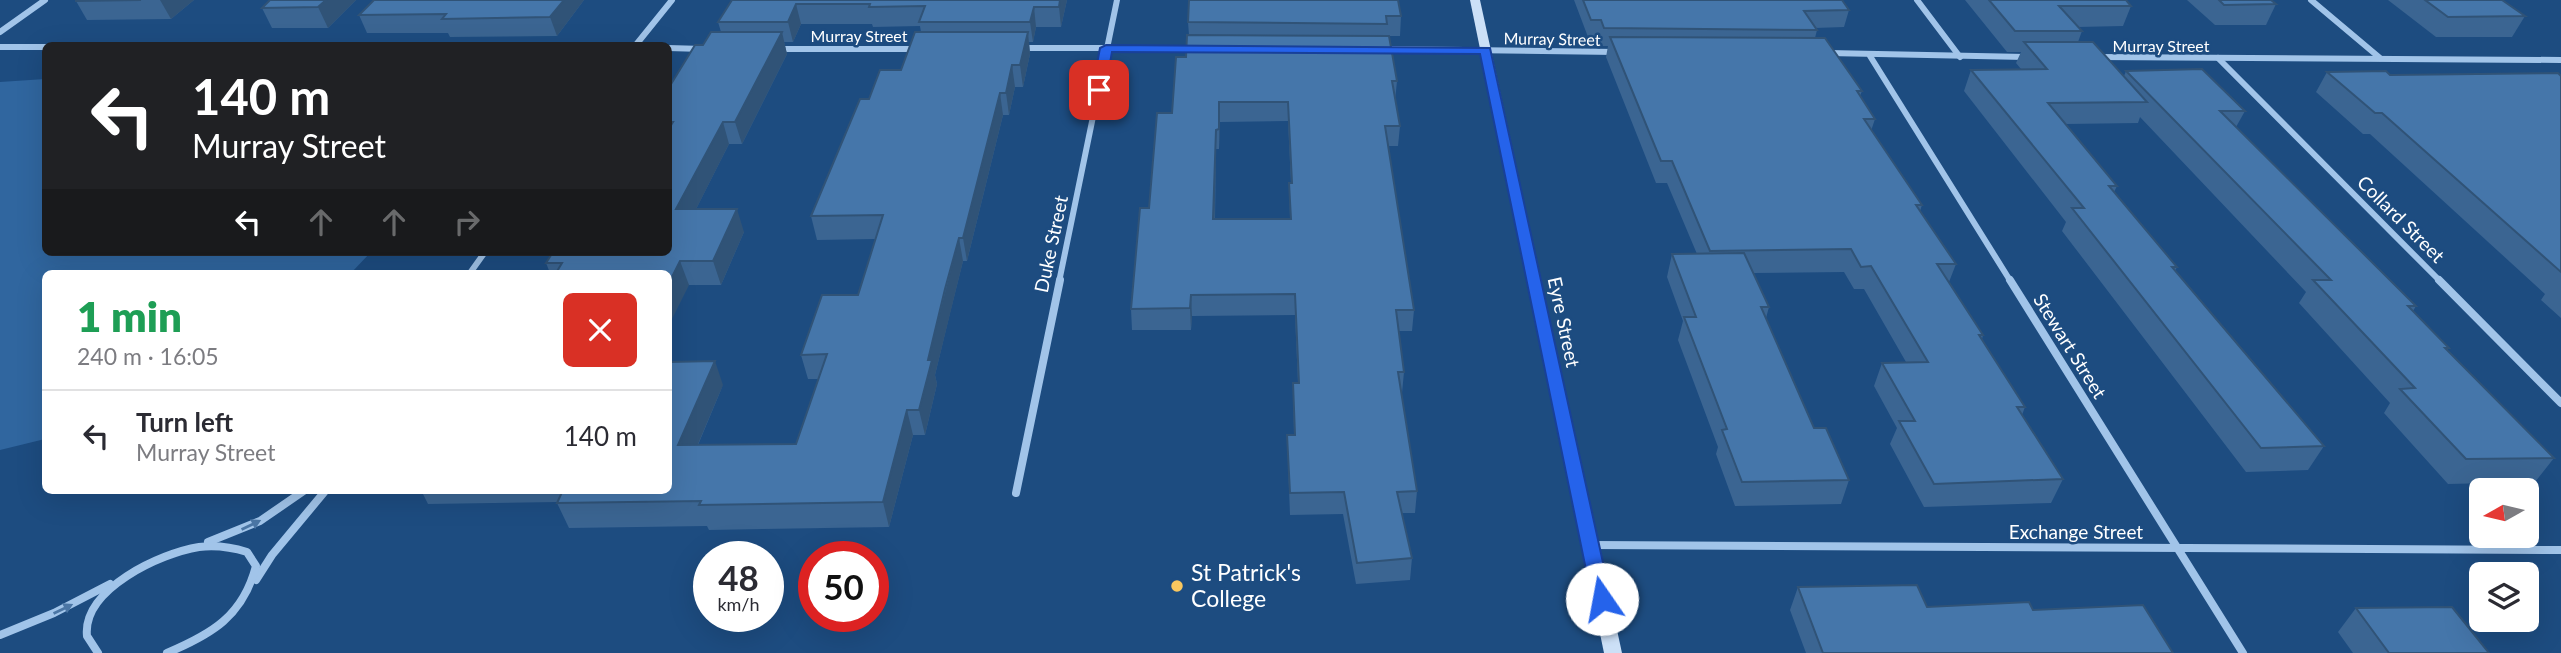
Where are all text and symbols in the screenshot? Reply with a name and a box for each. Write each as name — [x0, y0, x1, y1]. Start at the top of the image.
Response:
street label: Murray Street — [811, 26, 908, 45]
street label: Murray Street — [1503, 28, 1601, 49]
street label: Murray Street — [2113, 36, 2210, 55]
pin — [1069, 60, 1129, 120]
text: 140 m — [192, 67, 330, 125]
icon: left — [77, 70, 168, 161]
icon: arrive — [1080, 71, 1118, 109]
text: Murray Street — [192, 126, 386, 165]
street label: Collard Street — [2353, 170, 2450, 267]
street label: Duke Street — [1029, 193, 1072, 295]
icon: left — [229, 203, 267, 241]
icon: ahead — [302, 203, 340, 241]
icon: ahead — [375, 203, 413, 241]
icon: right — [448, 203, 486, 241]
street label: Eyre Street — [1544, 275, 1585, 369]
street label: Stewart Street — [2029, 289, 2112, 403]
text: 1 min — [77, 291, 182, 341]
button: close — [563, 293, 637, 367]
text: 240 m · 16:05 — [77, 342, 219, 370]
text: Turn left — [136, 406, 233, 438]
icon: left — [77, 417, 115, 455]
text: 140 m — [564, 420, 637, 452]
text: Murray Street — [136, 438, 275, 466]
north arrow — [2469, 478, 2539, 548]
map controls — [2469, 478, 2539, 632]
one-way arrow — [241, 520, 261, 531]
street label: Exchange Street — [2009, 520, 2143, 543]
speed limit sign: 50 — [798, 541, 889, 632]
text: 48 — [718, 556, 759, 598]
place label: St Patrick's College — [1191, 558, 1301, 612]
position arrow — [1565, 562, 1639, 636]
button: layers — [2469, 562, 2539, 632]
marker: St Patrick's College — [1169, 578, 1185, 594]
text: km/h — [717, 593, 760, 615]
one-way arrow — [53, 603, 73, 615]

